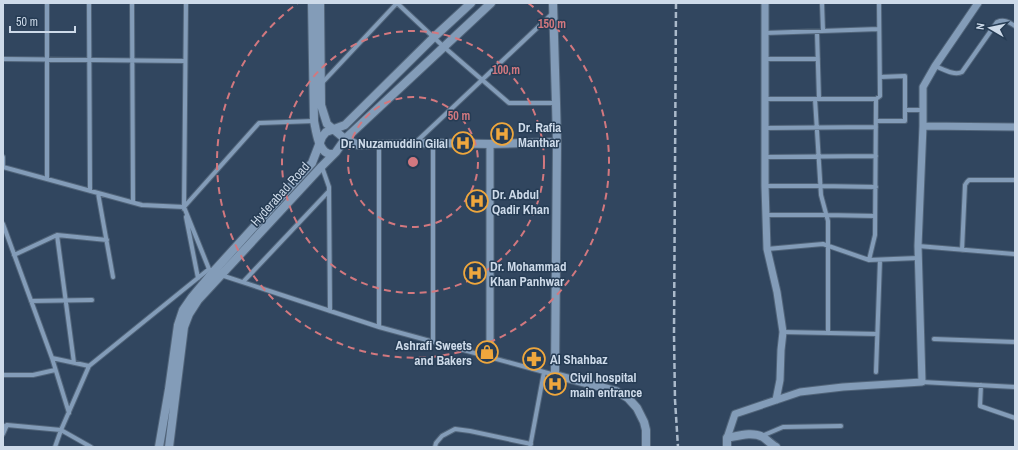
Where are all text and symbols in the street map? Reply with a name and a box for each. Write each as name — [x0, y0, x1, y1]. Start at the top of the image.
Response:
scale bar — [10, 8, 75, 34]
north arrow — [970, 8, 1010, 48]
text: 50 m — [16, 14, 38, 30]
text: 150 m — [538, 16, 566, 32]
text: N — [973, 22, 988, 31]
text: 100 m — [492, 62, 520, 78]
text: 50 m — [448, 108, 470, 124]
place label: Dr. Rafia Manthar — [518, 119, 561, 151]
hospital icon: Dr. Rafia Manthar — [489, 121, 515, 147]
hospital icon: Dr. Nuzamuddin Gilal — [450, 130, 476, 156]
place label: Dr. Nuzamuddin Gilal — [341, 135, 448, 152]
centre of rings — [406, 155, 420, 169]
street label: Hyderabad Road — [247, 158, 313, 230]
place label: Dr. Abdul Qadir Khan — [492, 186, 549, 218]
hospital icon: Dr. Abdul Qadir Khan — [464, 188, 490, 214]
place label: Dr. Mohammad Khan Panhwar — [490, 258, 566, 290]
hospital icon: Dr. Mohammad Khan Panhwar — [462, 260, 488, 286]
place label: Ashrafi Sweets and Bakers — [396, 337, 472, 369]
shop icon: Ashrafi Sweets and Bakers — [474, 339, 500, 365]
pharmacy icon: Al Shahbaz — [521, 346, 547, 372]
place label: Al Shahbaz — [550, 351, 608, 368]
place label: Civil hospital main entrance — [570, 369, 642, 401]
hospital icon: Civil hospital main entrance — [542, 371, 568, 397]

